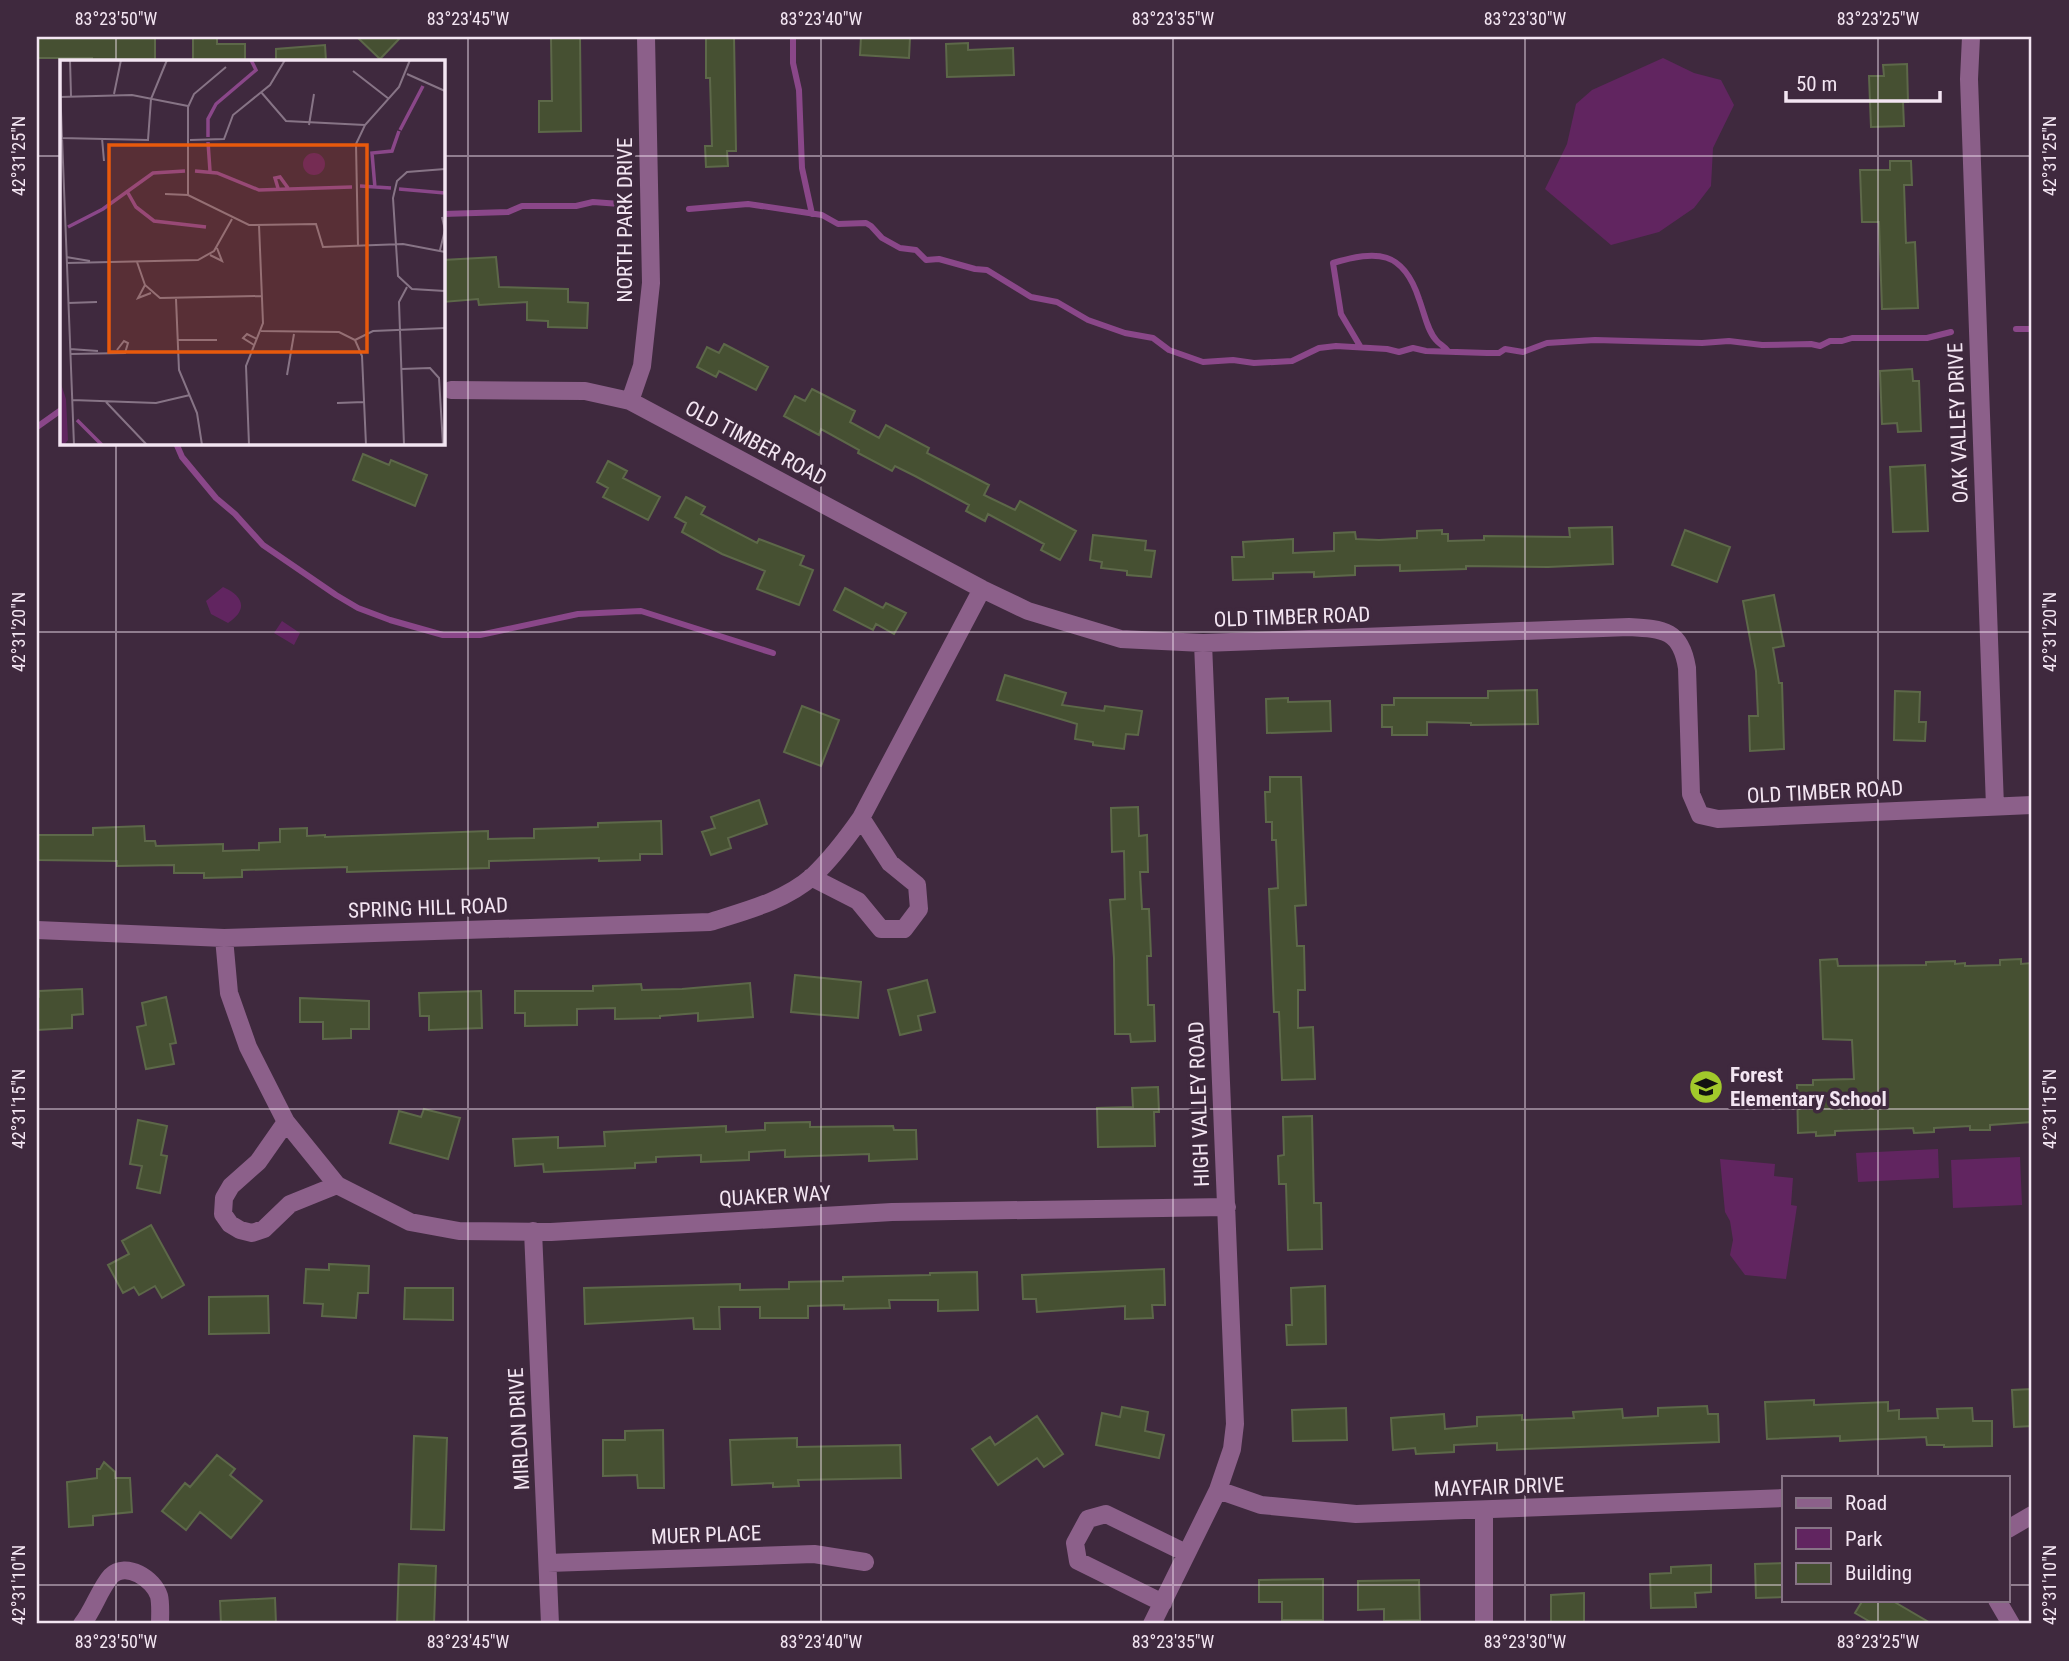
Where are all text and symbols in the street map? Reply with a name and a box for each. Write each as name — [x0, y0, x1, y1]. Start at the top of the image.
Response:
text: 83°23'50"W — [75, 8, 158, 29]
text: 83°23'45"W — [427, 8, 510, 29]
text: 83°23'40"W — [780, 8, 863, 29]
text: 83°23'35"W — [1132, 8, 1215, 29]
text: 83°23'30"W — [1484, 8, 1567, 29]
text: 83°23'25"W — [1837, 8, 1920, 29]
inset map — [60, 60, 444, 444]
scale bar — [1786, 60, 1940, 104]
text: 50 m — [1796, 72, 1837, 96]
text: 42°31'25"N — [8, 116, 29, 196]
text: 42°31'25"N — [2039, 116, 2060, 196]
street label: NORTH PARK DRIVE — [613, 137, 637, 303]
street label: OAK VALLEY DRIVE — [1943, 342, 1973, 504]
street label: OLD TIMBER ROAD — [681, 396, 831, 490]
text: 42°31'20"N — [8, 592, 29, 672]
text: 42°31'20"N — [2039, 592, 2060, 672]
street label: OLD TIMBER ROAD — [1213, 602, 1371, 632]
street label: OLD TIMBER ROAD — [1746, 776, 1904, 808]
street label: SPRING HILL ROAD — [348, 893, 508, 923]
street label: HIGH VALLEY ROAD — [1184, 1021, 1214, 1187]
place label: Forest Elementary School — [1730, 1063, 1887, 1111]
school or university icon: Forest Elementary School — [1687, 1068, 1725, 1106]
text: 42°31'15"N — [8, 1069, 29, 1149]
text: 42°31'15"N — [2039, 1069, 2060, 1149]
street label: QUAKER WAY — [719, 1181, 831, 1211]
street label: MIRLON DRIVE — [504, 1367, 534, 1491]
street label: MAYFAIR DRIVE — [1433, 1473, 1565, 1501]
legend — [1782, 1476, 2010, 1602]
text: Road — [1845, 1491, 1887, 1515]
street label: MUER PLACE — [650, 1521, 762, 1549]
text: Park — [1845, 1527, 1883, 1551]
text: 42°31'10"N — [8, 1545, 29, 1625]
text: 42°31'10"N — [2039, 1545, 2060, 1625]
text: Building — [1845, 1561, 1912, 1585]
text: 83°23'50"W — [75, 1631, 158, 1652]
text: 83°23'45"W — [427, 1631, 510, 1652]
text: 83°23'40"W — [780, 1631, 863, 1652]
text: 83°23'35"W — [1132, 1631, 1215, 1652]
text: 83°23'30"W — [1484, 1631, 1567, 1652]
text: 83°23'25"W — [1837, 1631, 1920, 1652]

